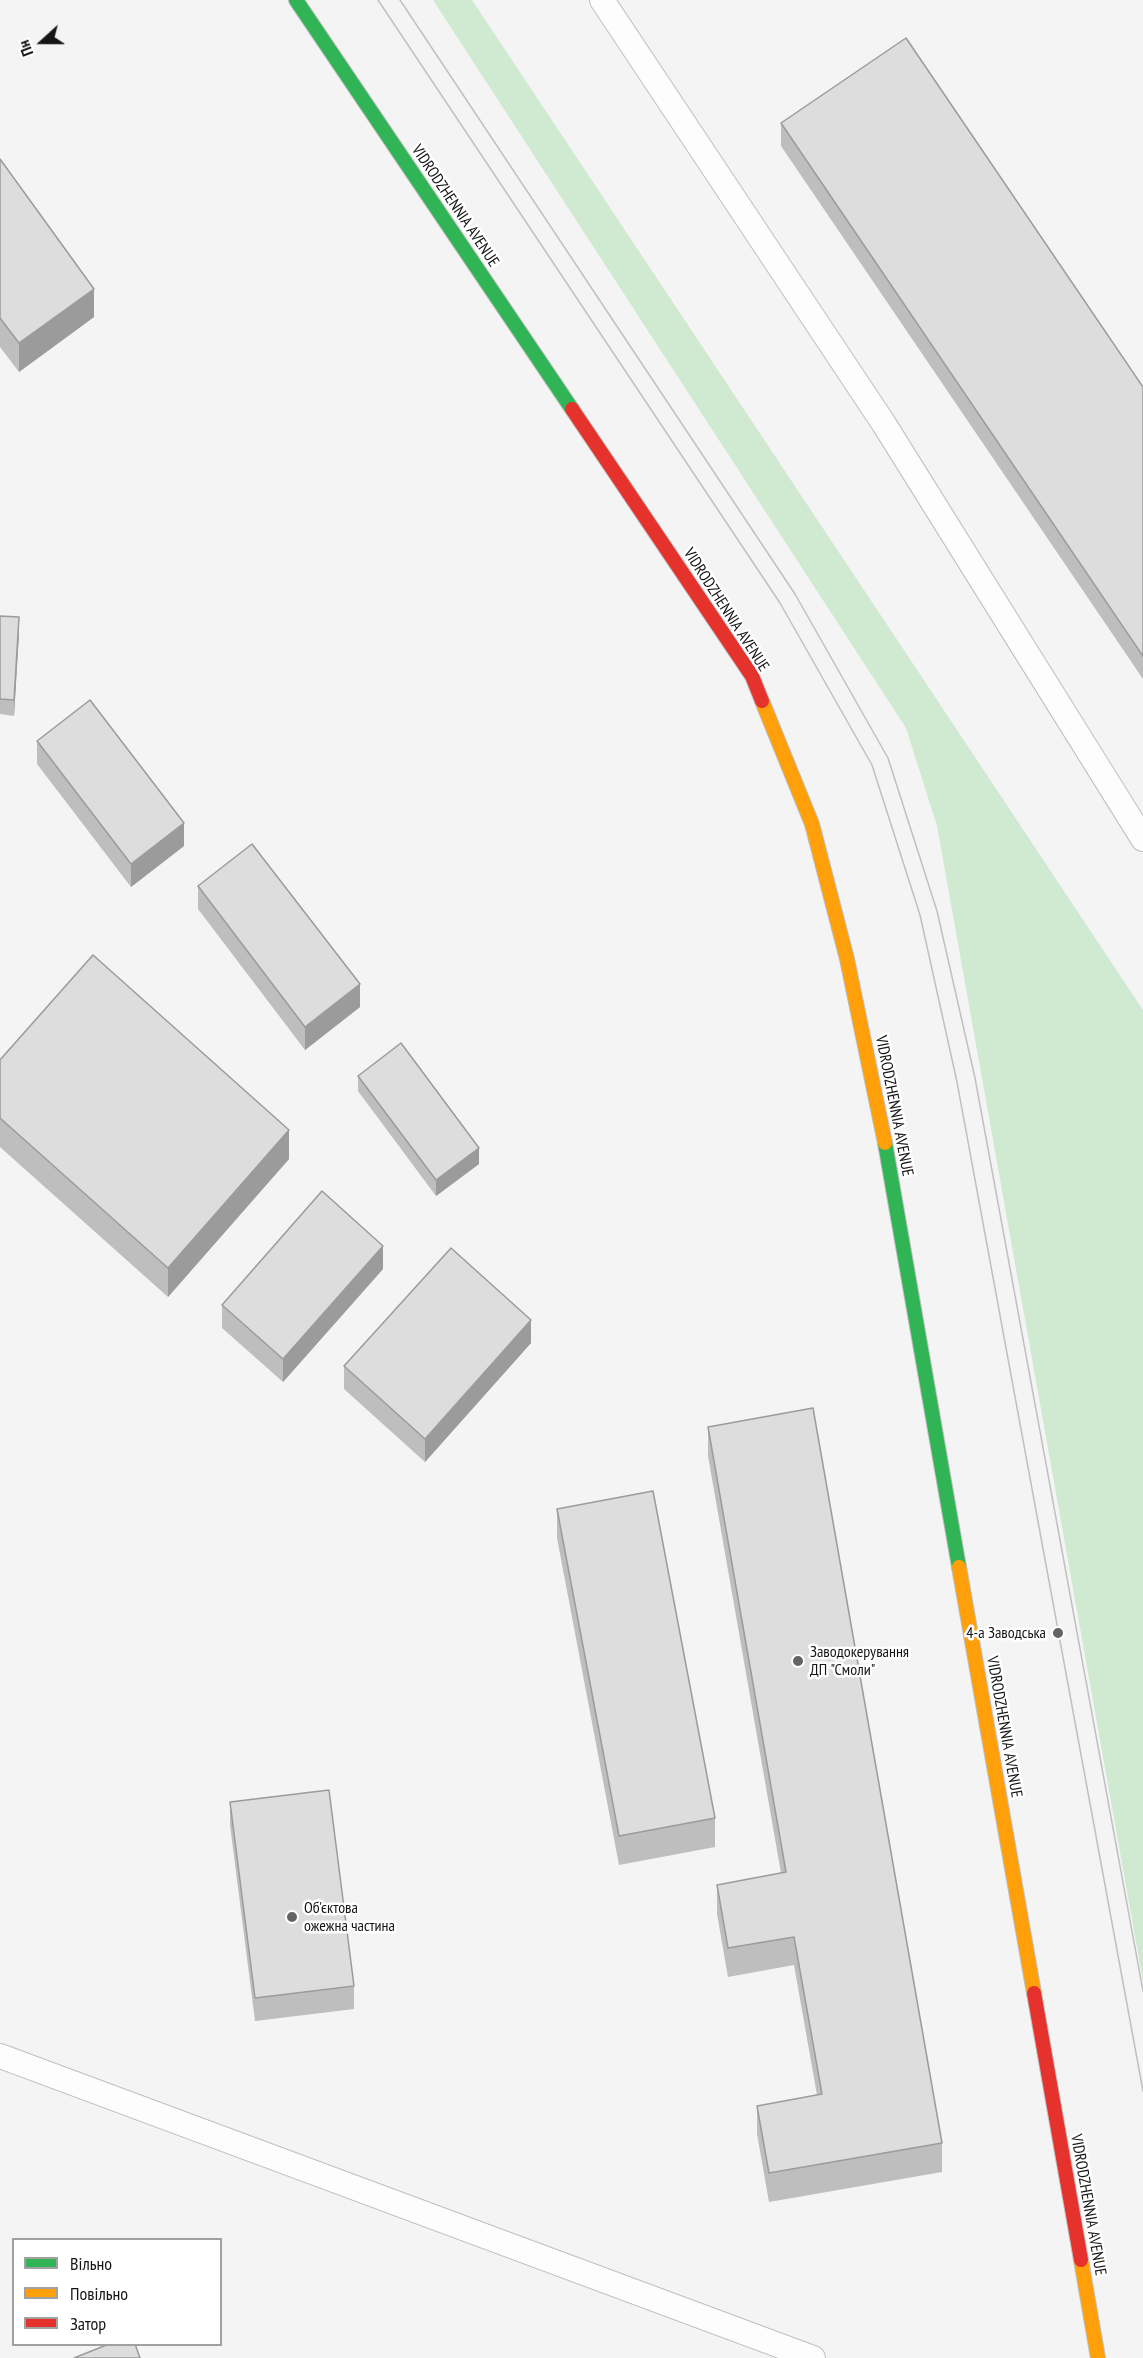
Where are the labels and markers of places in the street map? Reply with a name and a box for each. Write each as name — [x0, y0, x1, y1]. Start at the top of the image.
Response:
place label: 4-а Заводська — [966, 1623, 1046, 1643]
marker: 4-а Заводська — [1051, 1626, 1065, 1640]
place label: Заводокерування ДП "Смоли" — [810, 1642, 909, 1680]
marker: Заводокерування ДП "Смоли" — [791, 1654, 805, 1668]
place label: Об'єктова ожежна частина — [304, 1898, 395, 1936]
marker: Об'єктова ожежна частина — [285, 1910, 299, 1924]

